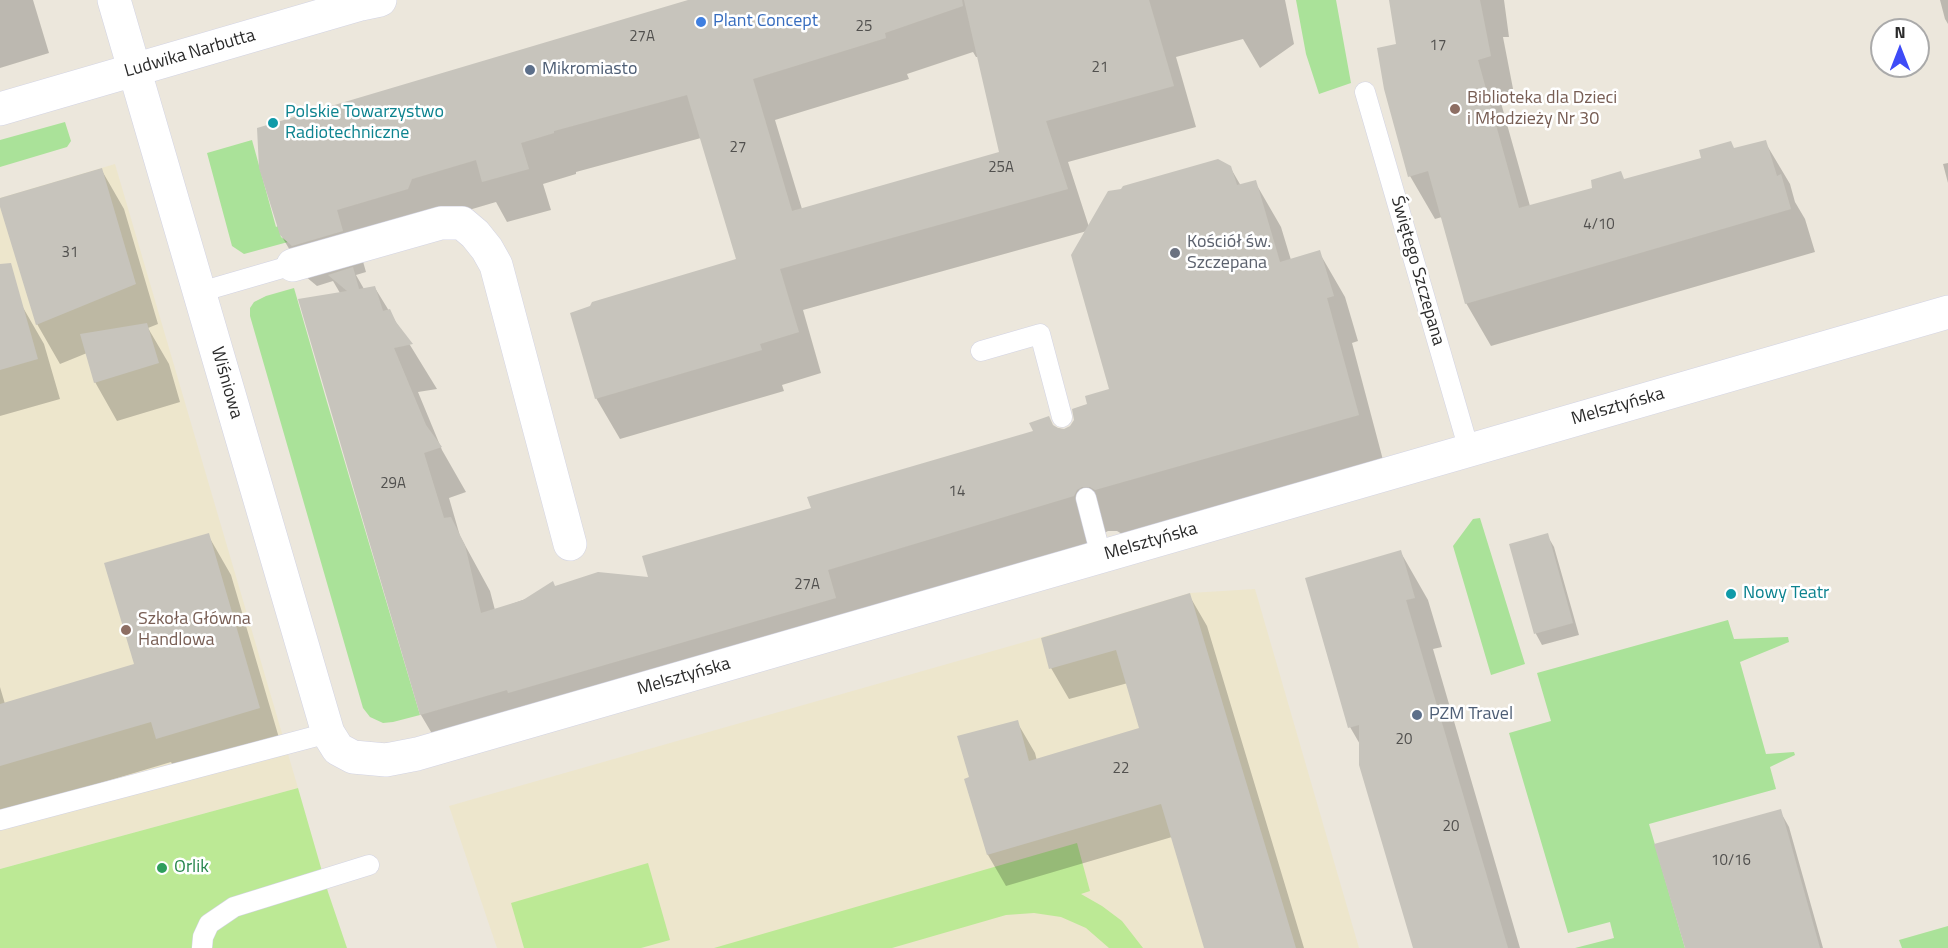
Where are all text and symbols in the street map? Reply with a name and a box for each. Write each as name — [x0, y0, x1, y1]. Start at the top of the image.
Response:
place label: Plant Concept — [713, 11, 818, 33]
marker: Plant Concept — [694, 15, 708, 29]
house number: 25 — [856, 18, 872, 36]
north arrow — [1870, 18, 1930, 78]
text: N — [1894, 20, 1906, 44]
street label: Ludwika Narbutta — [122, 25, 258, 83]
house number: 27A — [629, 28, 655, 46]
house number: 17 — [1430, 37, 1446, 55]
place label: Mikromiasto — [542, 59, 637, 81]
house number: 21 — [1092, 59, 1108, 77]
marker: Mikromiasto — [523, 63, 537, 77]
place label: Biblioteka dla Dzieci i Młodzieży Nr 30 — [1467, 88, 1617, 130]
place label: Polskie Towarzystwo Radiotechniczne — [285, 102, 444, 144]
marker: Biblioteka dla Dzieci i Młodzieży Nr 30 — [1448, 102, 1462, 116]
marker: Polskie Towarzystwo Radiotechniczne — [266, 116, 280, 130]
house number: 27 — [730, 139, 746, 157]
house number: 25A — [988, 159, 1014, 177]
street label: Świętego Szczepana — [1385, 194, 1449, 348]
house number: 4/10 — [1583, 216, 1615, 234]
place label: Kościół św. Szczepana — [1187, 232, 1271, 274]
house number: 31 — [62, 244, 78, 262]
marker: Kościół św. Szczepana — [1168, 246, 1182, 260]
street label: Wiśniowa — [205, 344, 247, 422]
street label: Melsztyńska — [1569, 383, 1667, 431]
house number: 29A — [380, 475, 406, 493]
house number: 14 — [949, 483, 965, 501]
street label: Melsztyńska — [1102, 518, 1200, 566]
house number: 27A — [794, 576, 820, 594]
place label: Nowy Teatr — [1743, 583, 1829, 605]
marker: Nowy Teatr — [1724, 587, 1738, 601]
place label: Szkoła Główna Handlowa — [138, 609, 251, 652]
marker: Szkoła Główna Handlowa — [119, 623, 133, 637]
street label: Melsztyńska — [635, 653, 733, 701]
place label: PZM Travel — [1429, 704, 1513, 726]
marker: PZM Travel — [1410, 708, 1424, 722]
house number: 20 — [1396, 731, 1412, 749]
house number: 22 — [1113, 760, 1129, 778]
house number: 20 — [1443, 818, 1459, 836]
house number: 10/16 — [1711, 852, 1751, 870]
place label: Orlik — [174, 857, 209, 879]
marker: Orlik — [155, 861, 169, 875]

